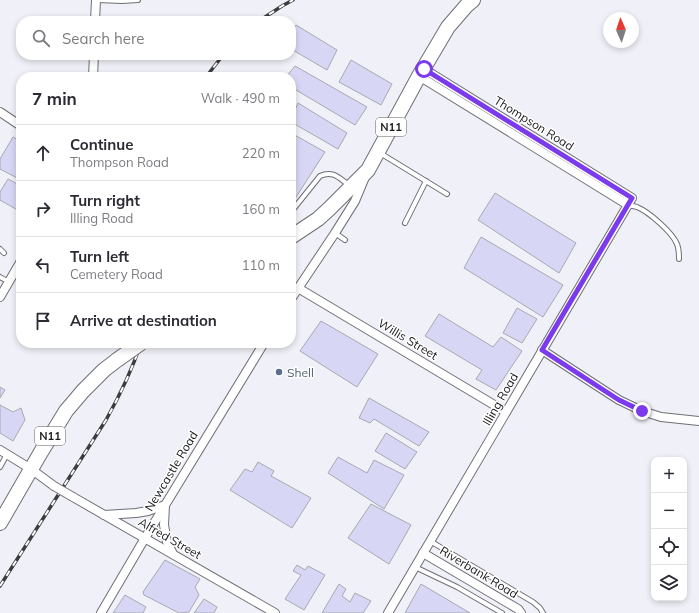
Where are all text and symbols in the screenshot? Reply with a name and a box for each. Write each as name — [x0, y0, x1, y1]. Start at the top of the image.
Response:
north arrow — [603, 12, 639, 48]
search box — [16, 16, 296, 60]
icon: search — [30, 27, 52, 49]
text: Search here — [62, 29, 144, 48]
route start — [415, 60, 433, 78]
text: 7 min — [32, 88, 77, 109]
text: Walk · 490 m — [201, 90, 280, 106]
street label: Thompson Road — [491, 92, 577, 154]
road number: N11 — [376, 118, 406, 136]
text: Continue — [70, 135, 133, 154]
icon: ahead — [32, 142, 54, 164]
text: 220 m — [242, 145, 280, 161]
text: Thompson Road — [70, 154, 169, 170]
text: Turn right — [70, 191, 140, 210]
icon: right — [32, 198, 54, 220]
text: 160 m — [242, 201, 280, 217]
text: Illing Road — [70, 210, 133, 226]
text: Turn left — [70, 247, 129, 266]
icon: left — [32, 254, 54, 276]
text: 110 m — [242, 257, 280, 273]
text: Cemetery Road — [70, 266, 163, 282]
icon: arrive — [32, 310, 54, 332]
text: Arrive at destination — [70, 311, 217, 330]
street label: Willis Street — [375, 315, 441, 363]
place label: Shell — [287, 365, 314, 380]
marker: Shell — [274, 367, 284, 377]
street label: Illing Road — [479, 370, 521, 428]
route end — [633, 402, 651, 420]
road number: N11 — [35, 427, 65, 445]
street label: Newcastle Road — [141, 428, 201, 514]
map controls — [651, 457, 687, 601]
button: + — [651, 457, 687, 493]
button: − — [651, 493, 687, 529]
street label: Alfred Street — [136, 514, 204, 562]
button: locate — [651, 529, 687, 565]
street label: Riverbank Road — [437, 543, 521, 601]
button: layers — [651, 565, 687, 601]

